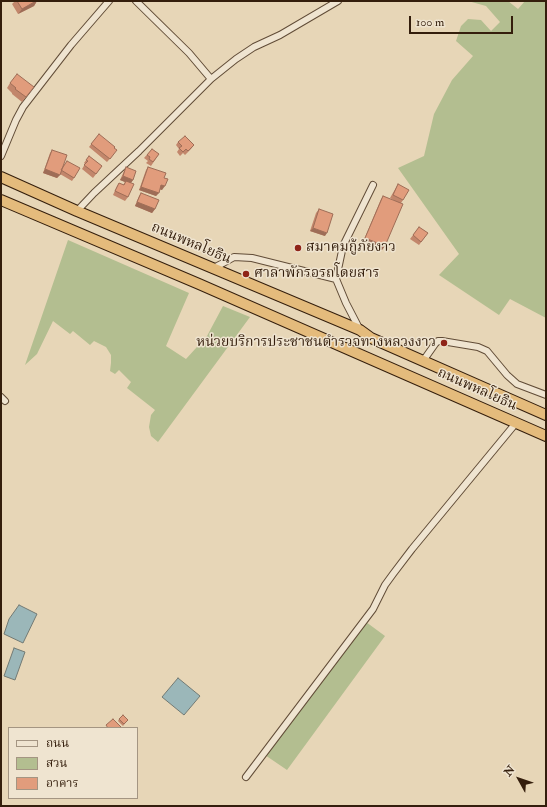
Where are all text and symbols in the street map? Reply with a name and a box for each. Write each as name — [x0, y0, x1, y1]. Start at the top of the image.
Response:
scale bar — [411, 8, 515, 34]
text: 100 m — [416, 15, 444, 30]
street label: ถนนพหลโยธิน — [149, 220, 233, 268]
place label: สมาคมกู้ภัยงาว — [306, 240, 396, 256]
marker: สมาคมกู้ภัยงาว — [293, 243, 303, 253]
place label: ศาลาพักรอรถโดยสาร — [254, 266, 380, 282]
marker: ศาลาพักรอรถโดยสาร — [241, 269, 251, 279]
place label: หน่วยบริการประชาชนตำรวจทางหลวงงาว — [196, 335, 436, 351]
marker: หน่วยบริการประชาชนตำรวจทางหลวงงาว — [439, 338, 449, 348]
street label: ถนนพหลโยธิน — [435, 365, 519, 415]
legend — [8, 727, 138, 799]
text: ถนน — [46, 736, 69, 751]
text: สวน — [46, 756, 67, 771]
north arrow — [499, 759, 539, 799]
text: N — [501, 763, 518, 779]
text: อาคาร — [46, 776, 78, 791]

